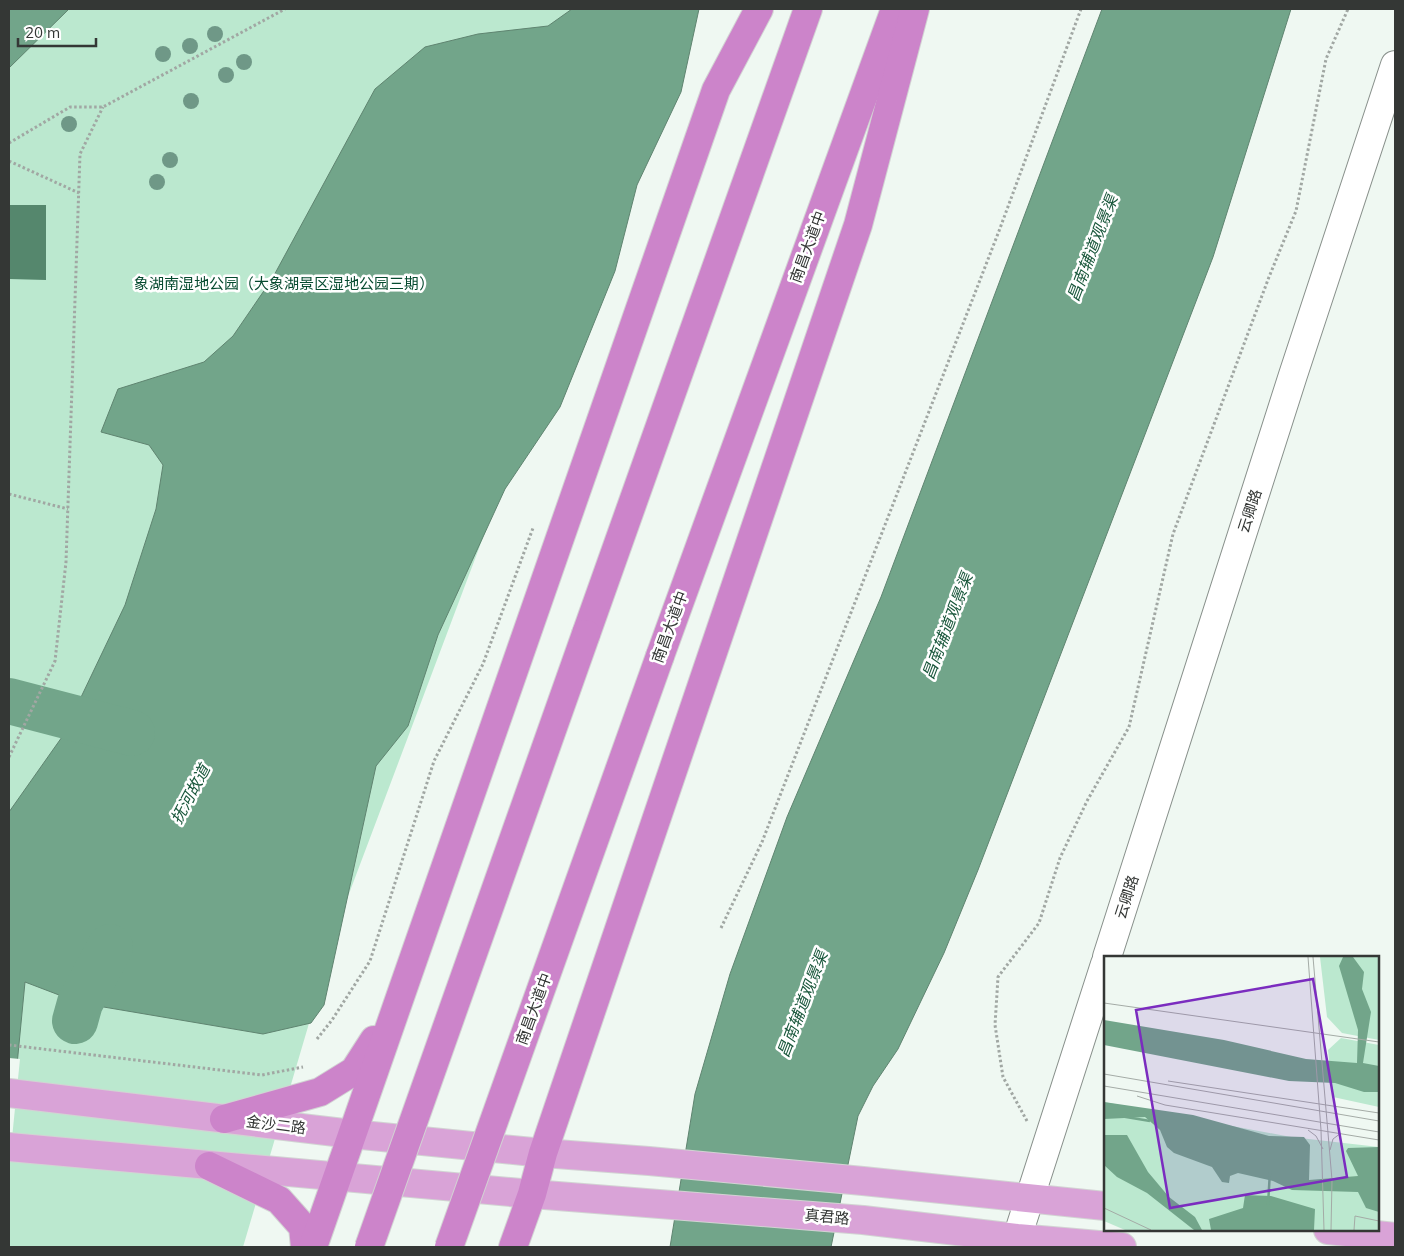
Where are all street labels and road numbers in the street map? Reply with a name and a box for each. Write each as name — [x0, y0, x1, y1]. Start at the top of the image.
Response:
street label: 南昌大道中 — [786, 208, 829, 285]
street label: 云卿路 — [1234, 487, 1266, 535]
street label: 南昌大道中 — [648, 588, 691, 665]
street label: 云卿路 — [1111, 873, 1143, 921]
street label: 南昌大道中 — [512, 970, 555, 1047]
street label: 金沙二路 — [245, 1111, 307, 1138]
street label: 真君路 — [804, 1205, 850, 1228]

